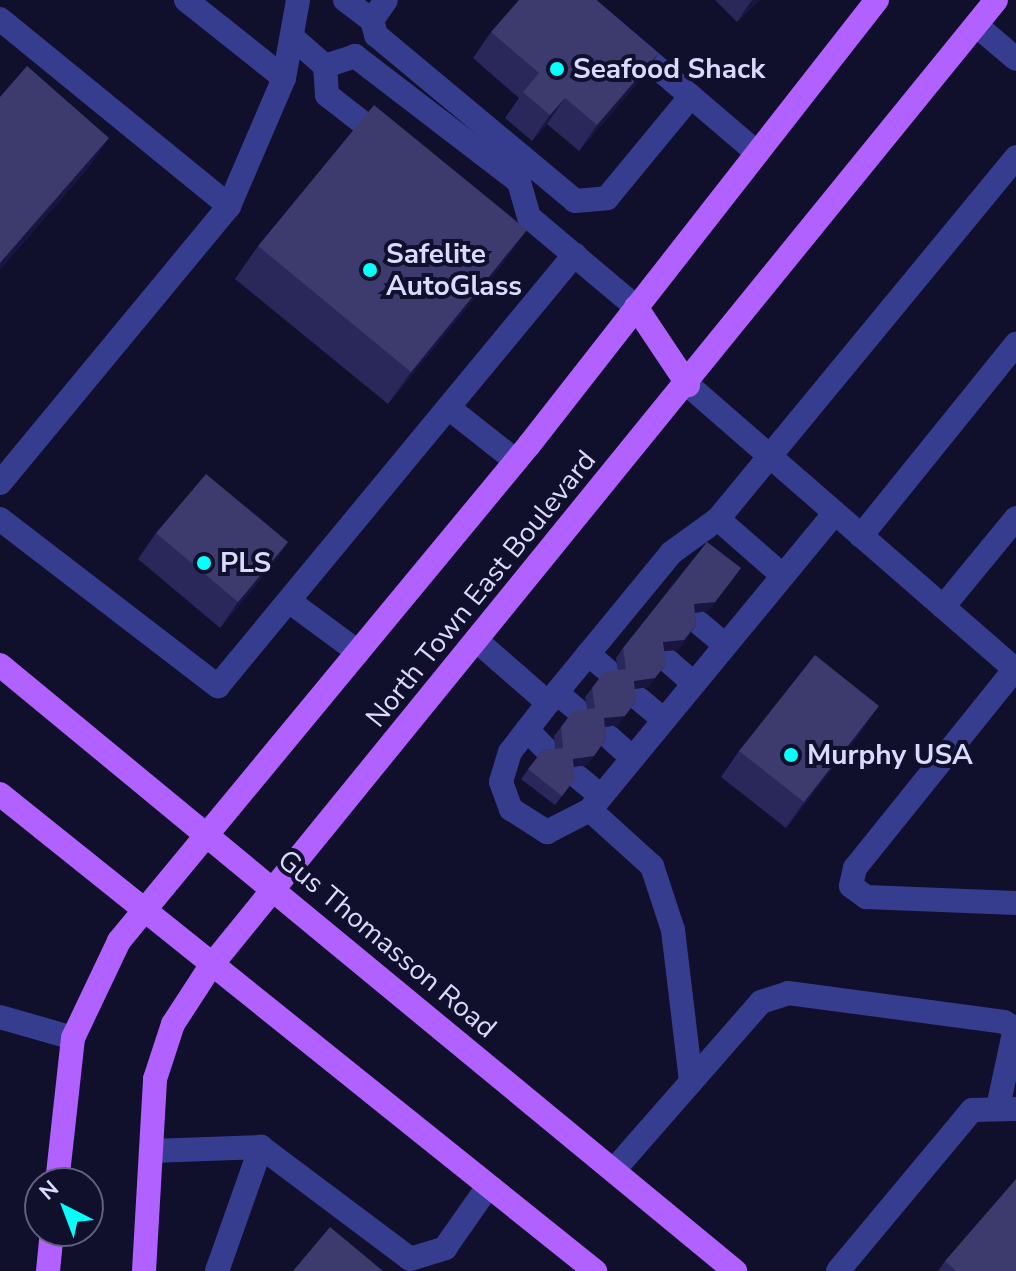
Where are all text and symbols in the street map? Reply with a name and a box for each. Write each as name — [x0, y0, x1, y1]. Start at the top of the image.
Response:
place label: Seafood Shack — [573, 52, 765, 86]
marker: Seafood Shack — [548, 60, 566, 78]
place label: Safelite AutoGlass — [386, 237, 522, 303]
marker: Safelite AutoGlass — [361, 261, 379, 279]
street label: North Town East Boulevard — [359, 444, 603, 734]
place label: PLS — [220, 546, 271, 580]
marker: PLS — [195, 554, 213, 572]
place label: Murphy USA — [807, 738, 973, 772]
marker: Murphy USA — [782, 746, 800, 764]
street label: Gus Thomasson Road — [271, 843, 503, 1045]
north arrow — [24, 1167, 104, 1247]
text: N — [33, 1174, 65, 1207]

